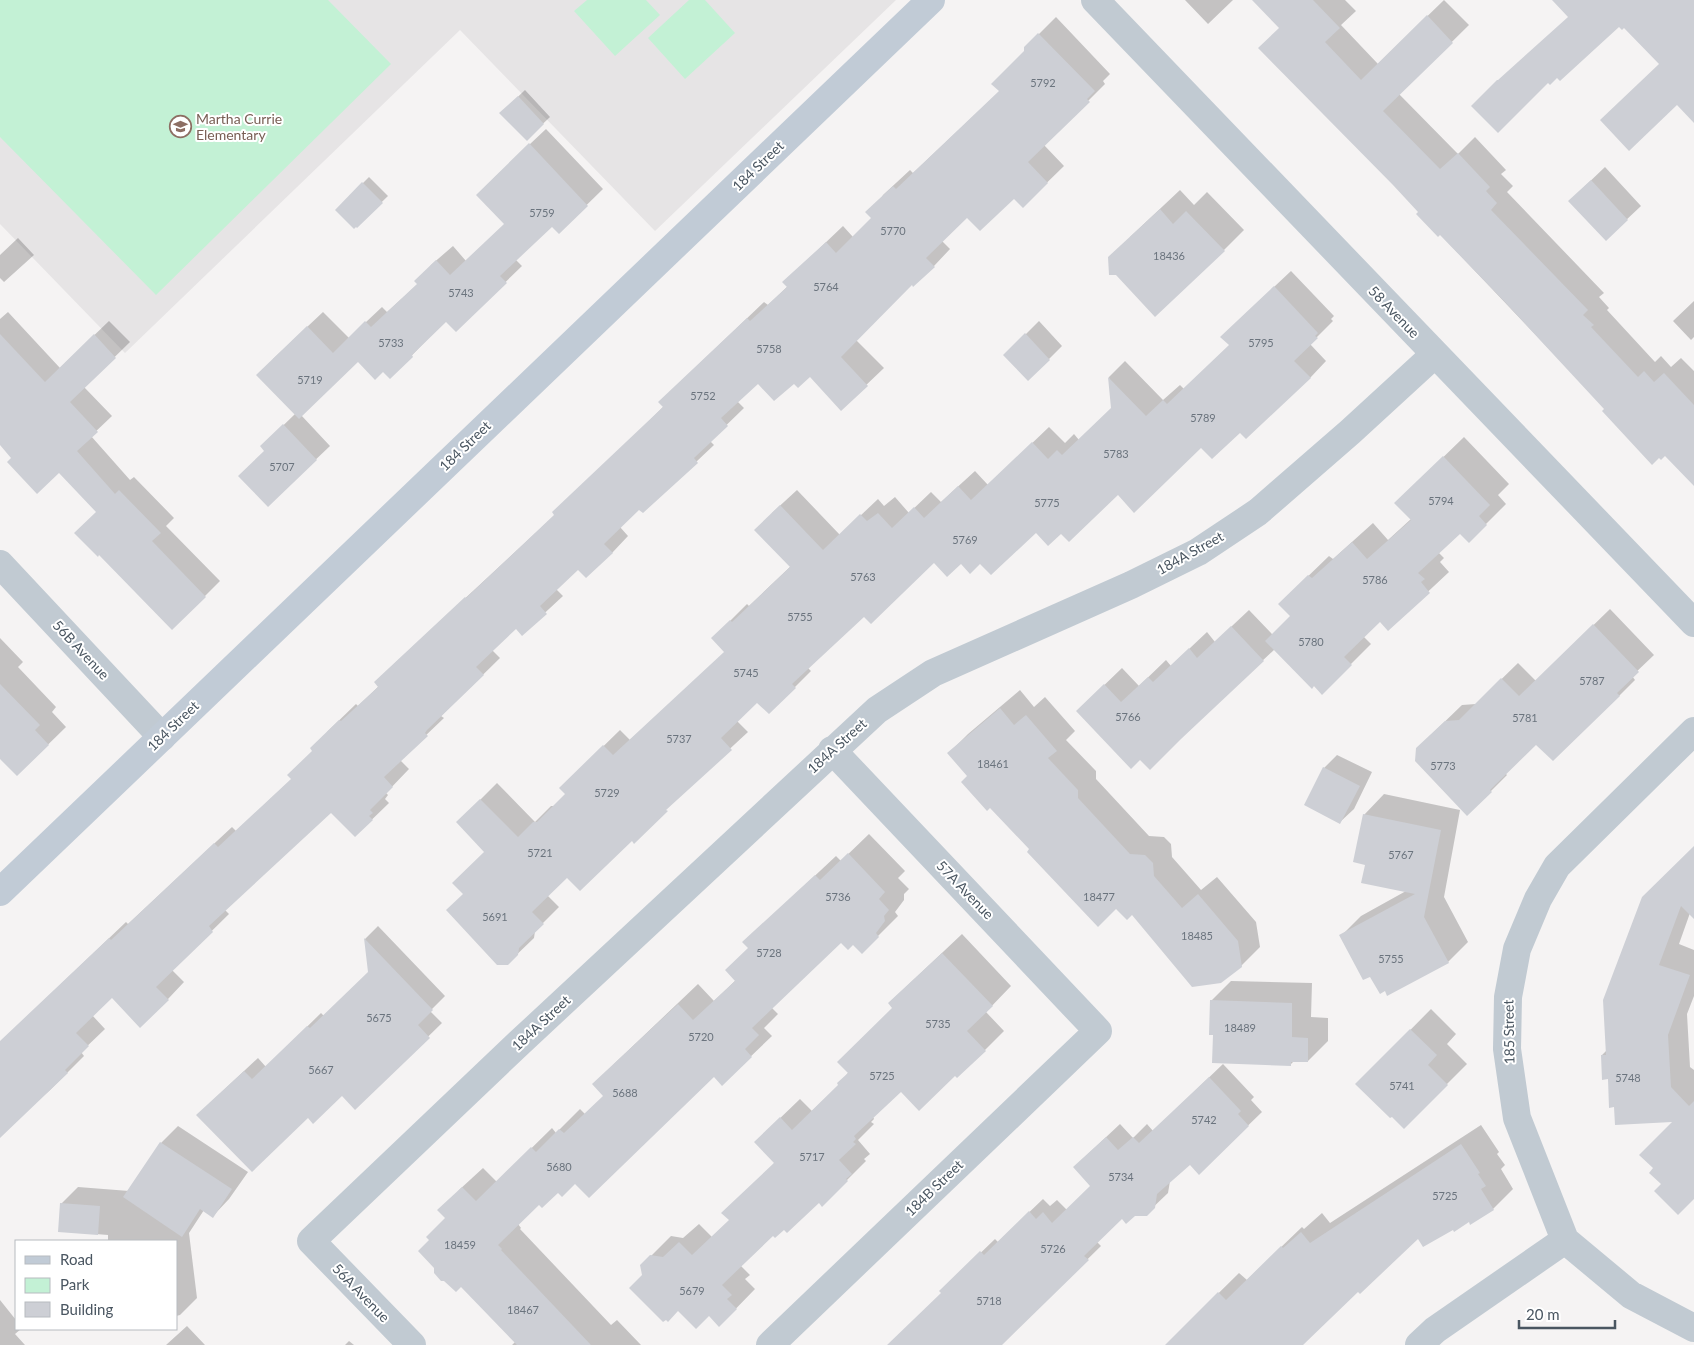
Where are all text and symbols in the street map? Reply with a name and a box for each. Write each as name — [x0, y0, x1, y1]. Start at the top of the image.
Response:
house number: 5792 — [1030, 76, 1056, 89]
place label: Martha Currie Elementary — [196, 110, 282, 143]
school or university icon: Martha Currie Elementary — [168, 115, 192, 139]
street label: 184 Street — [728, 137, 787, 194]
house number: 5759 — [529, 206, 555, 219]
house number: 5770 — [880, 224, 906, 237]
house number: 18436 — [1153, 249, 1185, 262]
house number: 5764 — [813, 280, 839, 293]
street label: 58 Avenue — [1365, 282, 1423, 341]
house number: 5743 — [448, 286, 474, 299]
house number: 5733 — [378, 336, 404, 349]
house number: 5795 — [1248, 336, 1274, 349]
house number: 5758 — [756, 342, 782, 355]
house number: 5719 — [297, 373, 323, 386]
house number: 5752 — [690, 389, 716, 402]
house number: 5789 — [1190, 411, 1216, 424]
street label: 184 Street — [435, 417, 494, 474]
house number: 5783 — [1103, 447, 1129, 460]
house number: 5707 — [269, 460, 295, 473]
house number: 5794 — [1428, 494, 1454, 507]
house number: 5775 — [1034, 496, 1060, 509]
street label: 184A Street — [1153, 527, 1226, 578]
house number: 5769 — [952, 533, 978, 546]
house number: 5763 — [850, 570, 876, 583]
house number: 5786 — [1362, 573, 1388, 586]
house number: 5755 — [787, 610, 813, 623]
street label: 56B Avenue — [50, 617, 113, 683]
house number: 5780 — [1298, 635, 1324, 648]
house number: 5745 — [733, 666, 759, 679]
house number: 5787 — [1579, 674, 1605, 687]
street label: 184 Street — [143, 697, 202, 754]
house number: 5766 — [1115, 710, 1141, 723]
house number: 5781 — [1512, 711, 1538, 724]
street label: 184A Street — [804, 715, 870, 777]
house number: 5737 — [666, 732, 692, 745]
house number: 18461 — [977, 757, 1009, 770]
house number: 5773 — [1430, 759, 1456, 772]
house number: 5729 — [594, 786, 620, 799]
house number: 5721 — [527, 846, 553, 859]
house number: 5767 — [1388, 848, 1414, 861]
street label: 57A Avenue — [933, 857, 997, 922]
house number: 5736 — [825, 890, 851, 903]
house number: 18477 — [1083, 890, 1115, 903]
house number: 5691 — [482, 910, 508, 923]
house number: 18485 — [1181, 929, 1213, 942]
house number: 5728 — [756, 946, 782, 959]
house number: 5755 — [1378, 952, 1404, 965]
street label: 184A Street — [508, 991, 573, 1054]
street label: 185 Street — [1499, 999, 1518, 1065]
house number: 5675 — [366, 1011, 392, 1024]
house number: 5735 — [925, 1017, 951, 1030]
house number: 18489 — [1224, 1021, 1256, 1034]
house number: 5720 — [688, 1030, 714, 1043]
house number: 5667 — [308, 1063, 334, 1076]
house number: 5725 — [869, 1069, 895, 1082]
house number: 5748 — [1615, 1071, 1641, 1084]
house number: 5741 — [1389, 1079, 1415, 1092]
house number: 5688 — [612, 1086, 638, 1099]
house number: 5742 — [1191, 1113, 1217, 1126]
house number: 5717 — [799, 1150, 825, 1163]
street label: 184B Street — [901, 1156, 966, 1219]
house number: 5680 — [546, 1160, 572, 1173]
house number: 5734 — [1108, 1170, 1134, 1183]
house number: 5725 — [1432, 1189, 1458, 1202]
house number: 18459 — [444, 1238, 476, 1251]
legend — [15, 1240, 178, 1330]
house number: 5726 — [1040, 1242, 1066, 1255]
text: Road — [60, 1250, 93, 1268]
street label: 56A Avenue — [329, 1260, 393, 1325]
text: Park — [60, 1275, 90, 1293]
house number: 5679 — [679, 1284, 705, 1297]
house number: 5718 — [976, 1294, 1002, 1307]
scale bar — [1519, 1298, 1615, 1330]
text: Building — [60, 1300, 113, 1318]
house number: 18467 — [507, 1303, 539, 1316]
text: 20 m — [1526, 1305, 1560, 1323]

